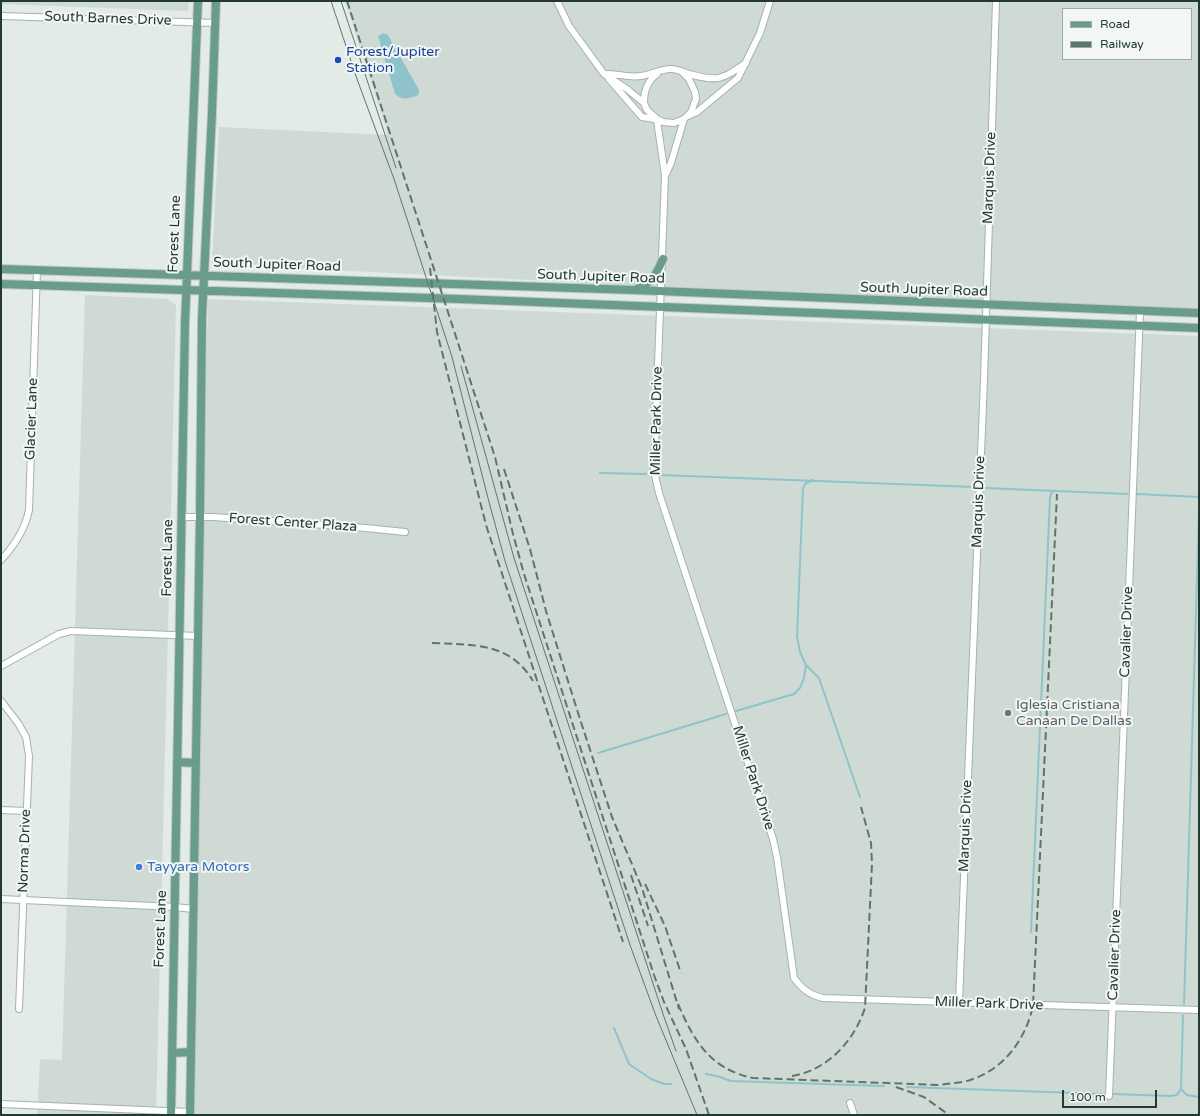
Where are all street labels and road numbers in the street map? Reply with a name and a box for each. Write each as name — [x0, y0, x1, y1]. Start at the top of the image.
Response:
street label: South Barnes Drive — [44, 8, 172, 30]
street label: Marquis Drive — [980, 132, 1000, 224]
street label: Forest Lane — [165, 195, 185, 273]
street label: South Jupiter Road — [213, 254, 341, 276]
street label: South Jupiter Road — [537, 266, 665, 288]
street label: South Jupiter Road — [860, 279, 988, 301]
street label: Miller Park Drive — [648, 366, 666, 476]
street label: Glacier Lane — [22, 378, 42, 460]
street label: Marquis Drive — [969, 456, 989, 548]
street label: Forest Center Plaza — [228, 510, 358, 536]
street label: Forest Lane — [159, 519, 177, 597]
street label: Cavalier Drive — [1117, 586, 1137, 678]
street label: Miller Park Drive — [728, 724, 778, 832]
street label: Marquis Drive — [956, 780, 976, 872]
street label: Norma Drive — [15, 809, 35, 893]
street label: Forest Lane — [151, 890, 171, 968]
street label: Cavalier Drive — [1105, 909, 1125, 1001]
street label: Miller Park Drive — [934, 994, 1044, 1014]

